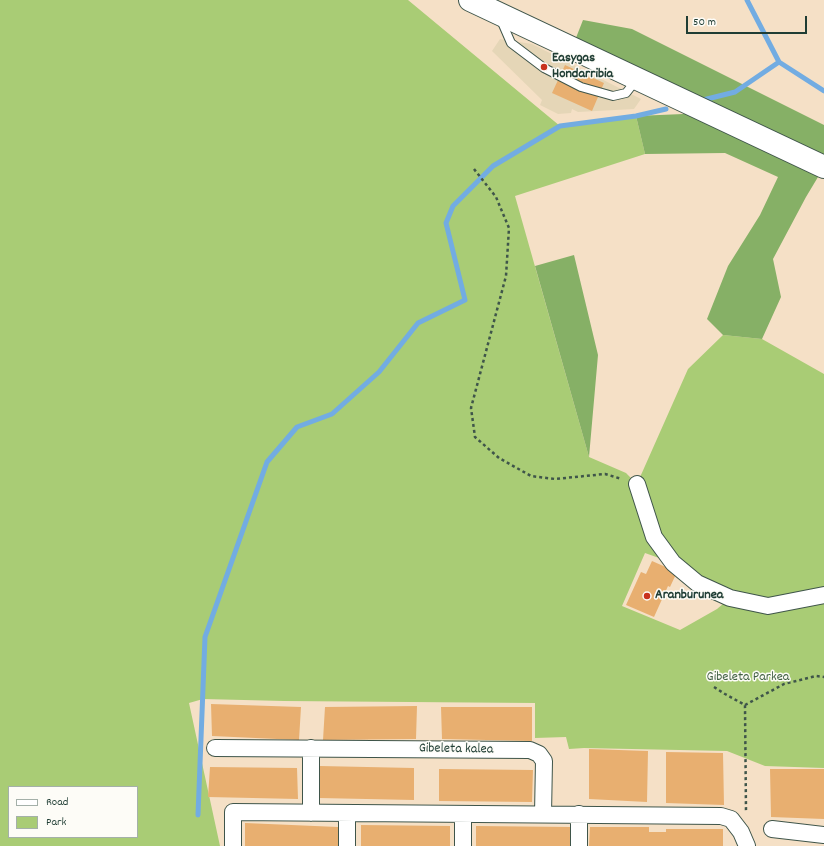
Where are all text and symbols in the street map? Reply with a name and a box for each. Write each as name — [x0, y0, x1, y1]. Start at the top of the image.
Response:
scale bar — [688, 8, 809, 34]
text: 50 m — [693, 14, 716, 31]
place label: Easygas Hondarribia — [552, 51, 613, 84]
marker: Easygas Hondarribia — [539, 62, 549, 72]
place label: Aranburunea — [655, 588, 723, 604]
marker: Aranburunea — [642, 591, 652, 601]
park label: Gibeleta Parkea — [707, 670, 789, 686]
street label: Gibeleta kalea — [419, 741, 493, 759]
legend — [8, 786, 138, 838]
text: Road — [46, 794, 68, 811]
text: Park — [46, 814, 66, 831]

